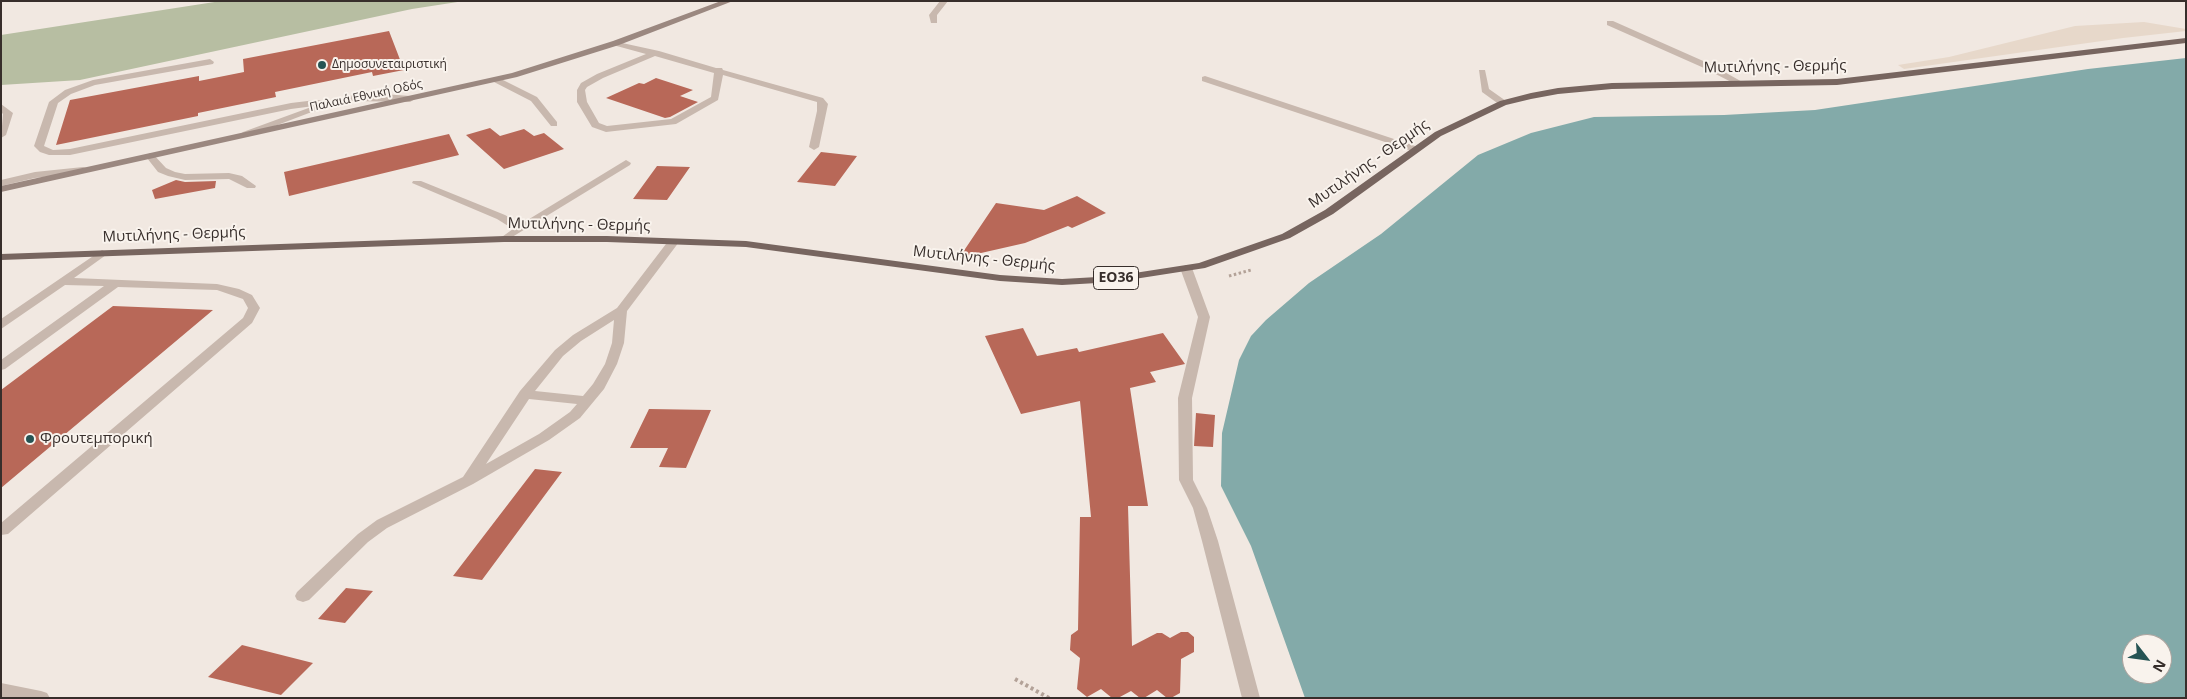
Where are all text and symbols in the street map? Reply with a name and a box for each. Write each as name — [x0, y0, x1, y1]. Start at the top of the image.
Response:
street label: Μυτιλήνης - Θερμής — [1703, 57, 1847, 77]
place label: Δημοσυνεταιριστική — [332, 58, 447, 72]
marker: Δημοσυνεταιριστική — [316, 59, 328, 71]
street label: Παλαιά Εθνική Οδός — [308, 77, 424, 115]
street label: Μυτιλήνης - Θερμής — [1305, 116, 1433, 212]
street label: Μυτιλήνης - Θερμής — [507, 215, 651, 235]
street label: Μυτιλήνης - Θερμής — [102, 224, 246, 246]
street label: Μυτιλήνης - Θερμής — [912, 243, 1056, 275]
road number: ΕΟ36 — [1094, 266, 1138, 290]
place label: Φρουτεμπορική — [40, 430, 153, 448]
marker: Φρουτεμπορική — [24, 433, 36, 445]
north arrow — [2122, 634, 2172, 684]
text: N — [2148, 657, 2171, 676]

